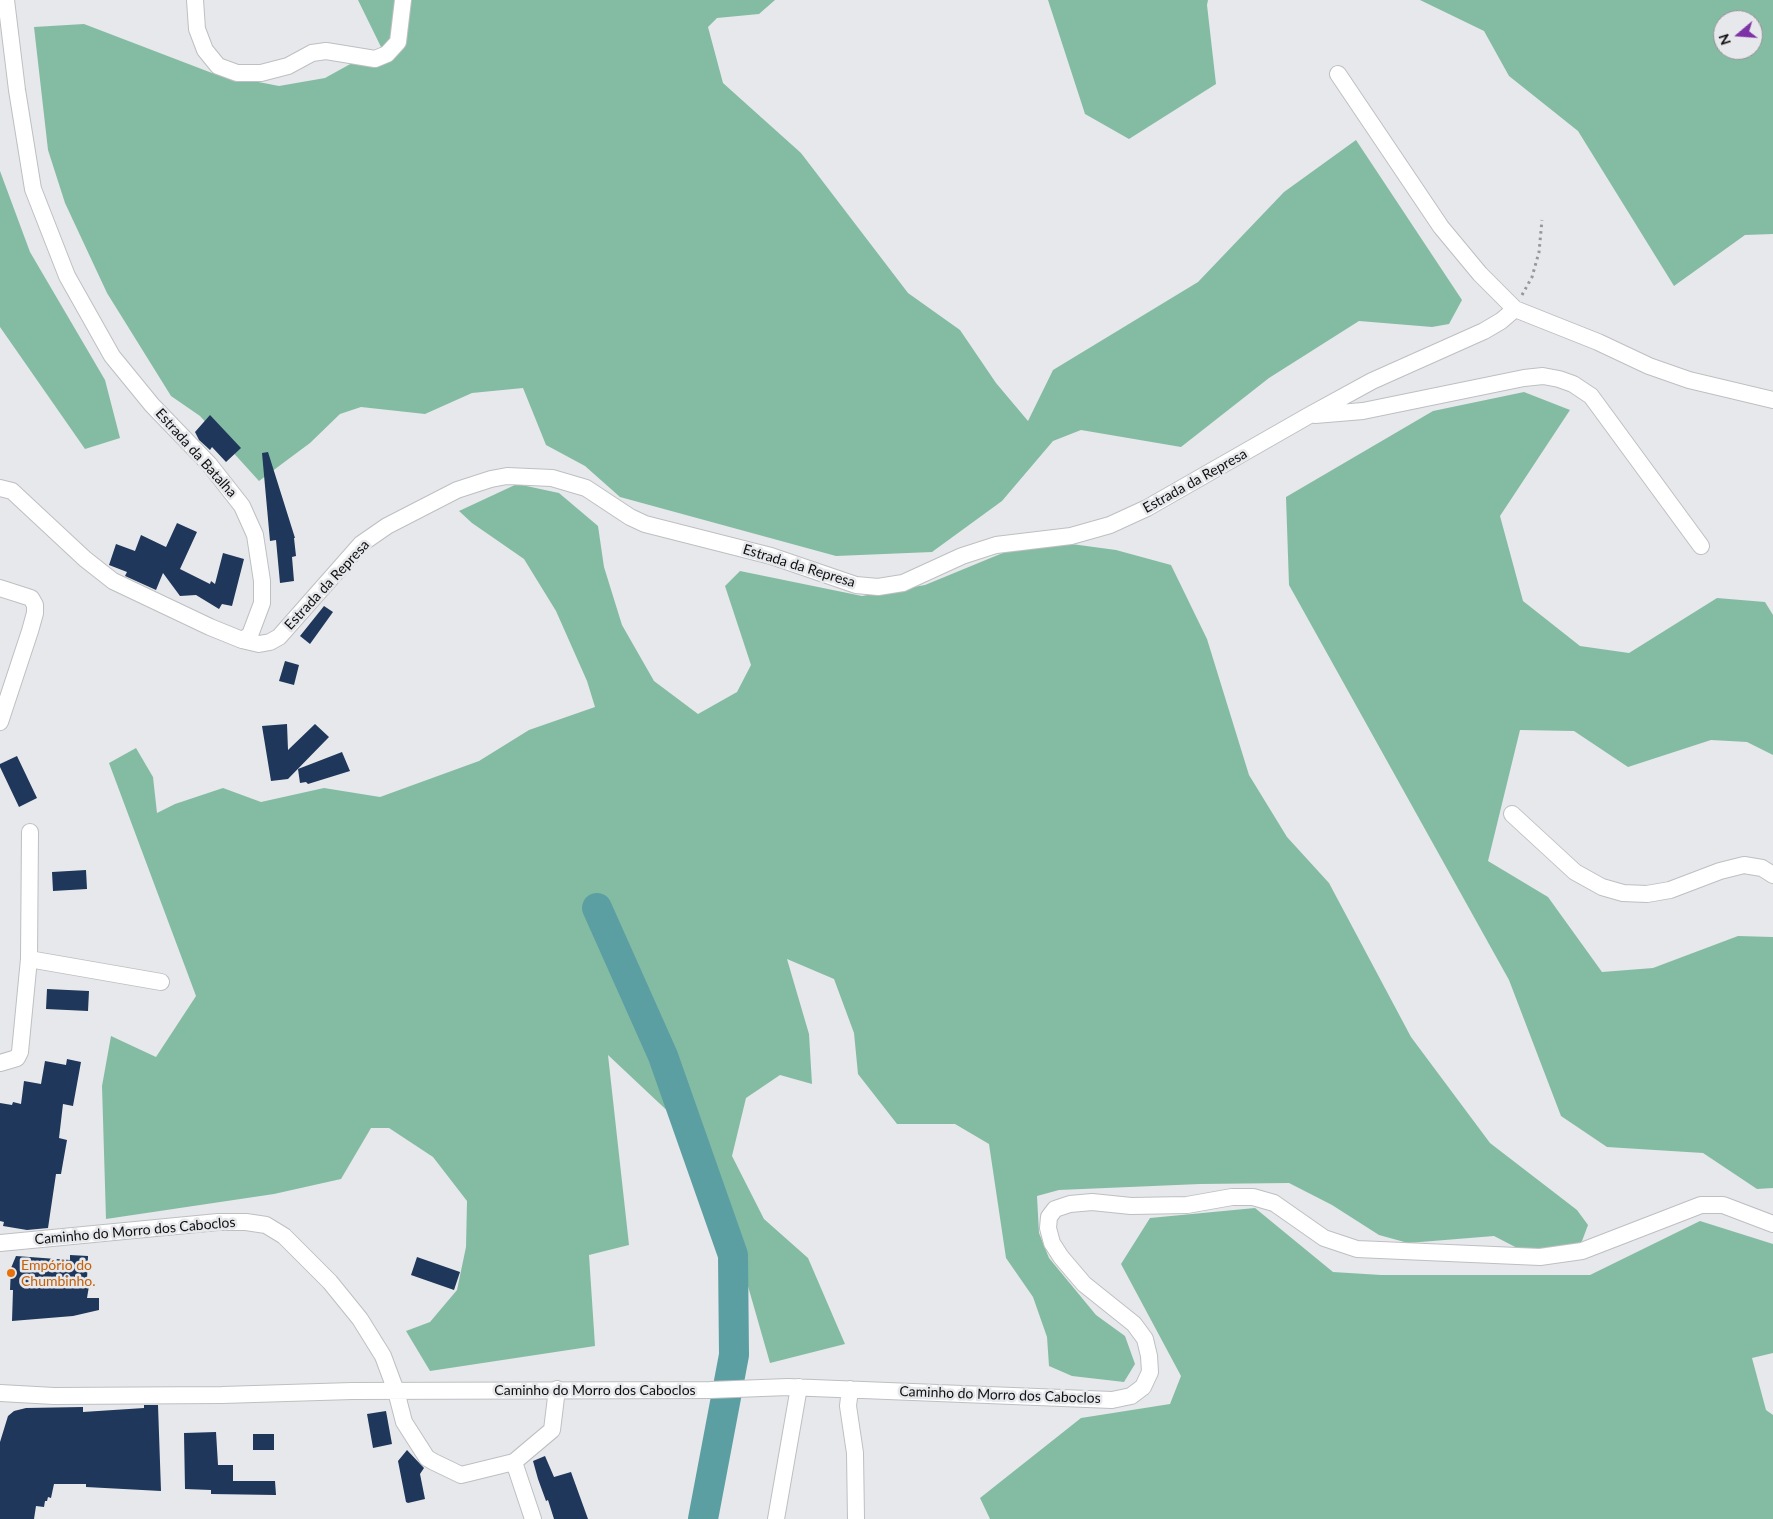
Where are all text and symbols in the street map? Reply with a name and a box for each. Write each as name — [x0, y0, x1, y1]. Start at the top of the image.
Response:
north arrow — [1713, 10, 1763, 60]
text: N — [1714, 32, 1734, 47]
street label: Estrada da Batalha — [152, 405, 240, 501]
street label: Estrada da Represa — [1140, 445, 1250, 517]
street label: Estrada da Represa — [281, 537, 373, 633]
street label: Estrada da Represa — [741, 541, 857, 591]
street label: Caminho do Morro dos Caboclos — [34, 1214, 236, 1248]
place label: Empório do Chumbinho. — [21, 1257, 96, 1290]
marker: Empório do Chumbinho. — [5, 1267, 17, 1279]
street label: Caminho do Morro dos Caboclos — [494, 1382, 696, 1398]
street label: Caminho do Morro dos Caboclos — [899, 1383, 1101, 1407]

